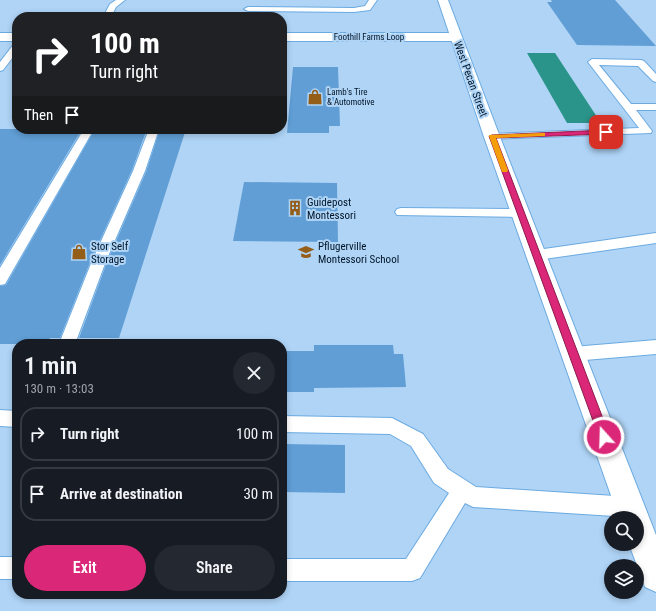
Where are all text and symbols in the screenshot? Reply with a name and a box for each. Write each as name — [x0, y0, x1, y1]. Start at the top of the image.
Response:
text: 100 m — [90, 27, 160, 60]
icon: right — [24, 28, 76, 80]
street label: Foothill Farms Loop — [334, 32, 405, 42]
street label: West Pecan Street — [451, 40, 490, 119]
text: Turn right — [90, 61, 158, 82]
place label: Lamb's Tire & Automotive — [327, 87, 375, 107]
shop icon: Lamb's Tire & Automotive — [306, 88, 324, 106]
icon: arrive — [61, 104, 83, 126]
text: Then — [24, 106, 53, 124]
pin — [589, 115, 623, 149]
icon: arrive — [595, 121, 617, 143]
place label: Guidepost Montessori — [307, 196, 356, 222]
building icon: Guidepost Montessori — [286, 199, 304, 217]
place label: Stor Self Storage — [91, 240, 129, 266]
place label: Pflugerville Montessori School — [318, 240, 399, 266]
shop icon: Stor Self Storage — [70, 243, 88, 261]
school or university icon: Pflugerville Montessori School — [297, 243, 315, 261]
text: 1 min — [24, 352, 77, 380]
button: close — [233, 352, 275, 394]
text: 130 m · 13:03 — [24, 381, 94, 396]
position arrow — [583, 416, 625, 458]
icon: right — [26, 423, 48, 445]
text: Turn right — [60, 425, 119, 443]
text: 100 m — [236, 425, 273, 443]
icon: arrive — [26, 483, 48, 505]
text: Arrive at destination — [60, 485, 183, 503]
text: 30 m — [243, 485, 273, 503]
map controls — [604, 511, 644, 599]
button: search — [604, 511, 644, 551]
button: Exit — [24, 545, 146, 591]
button: Share — [154, 545, 275, 591]
button: layers — [604, 559, 644, 599]

